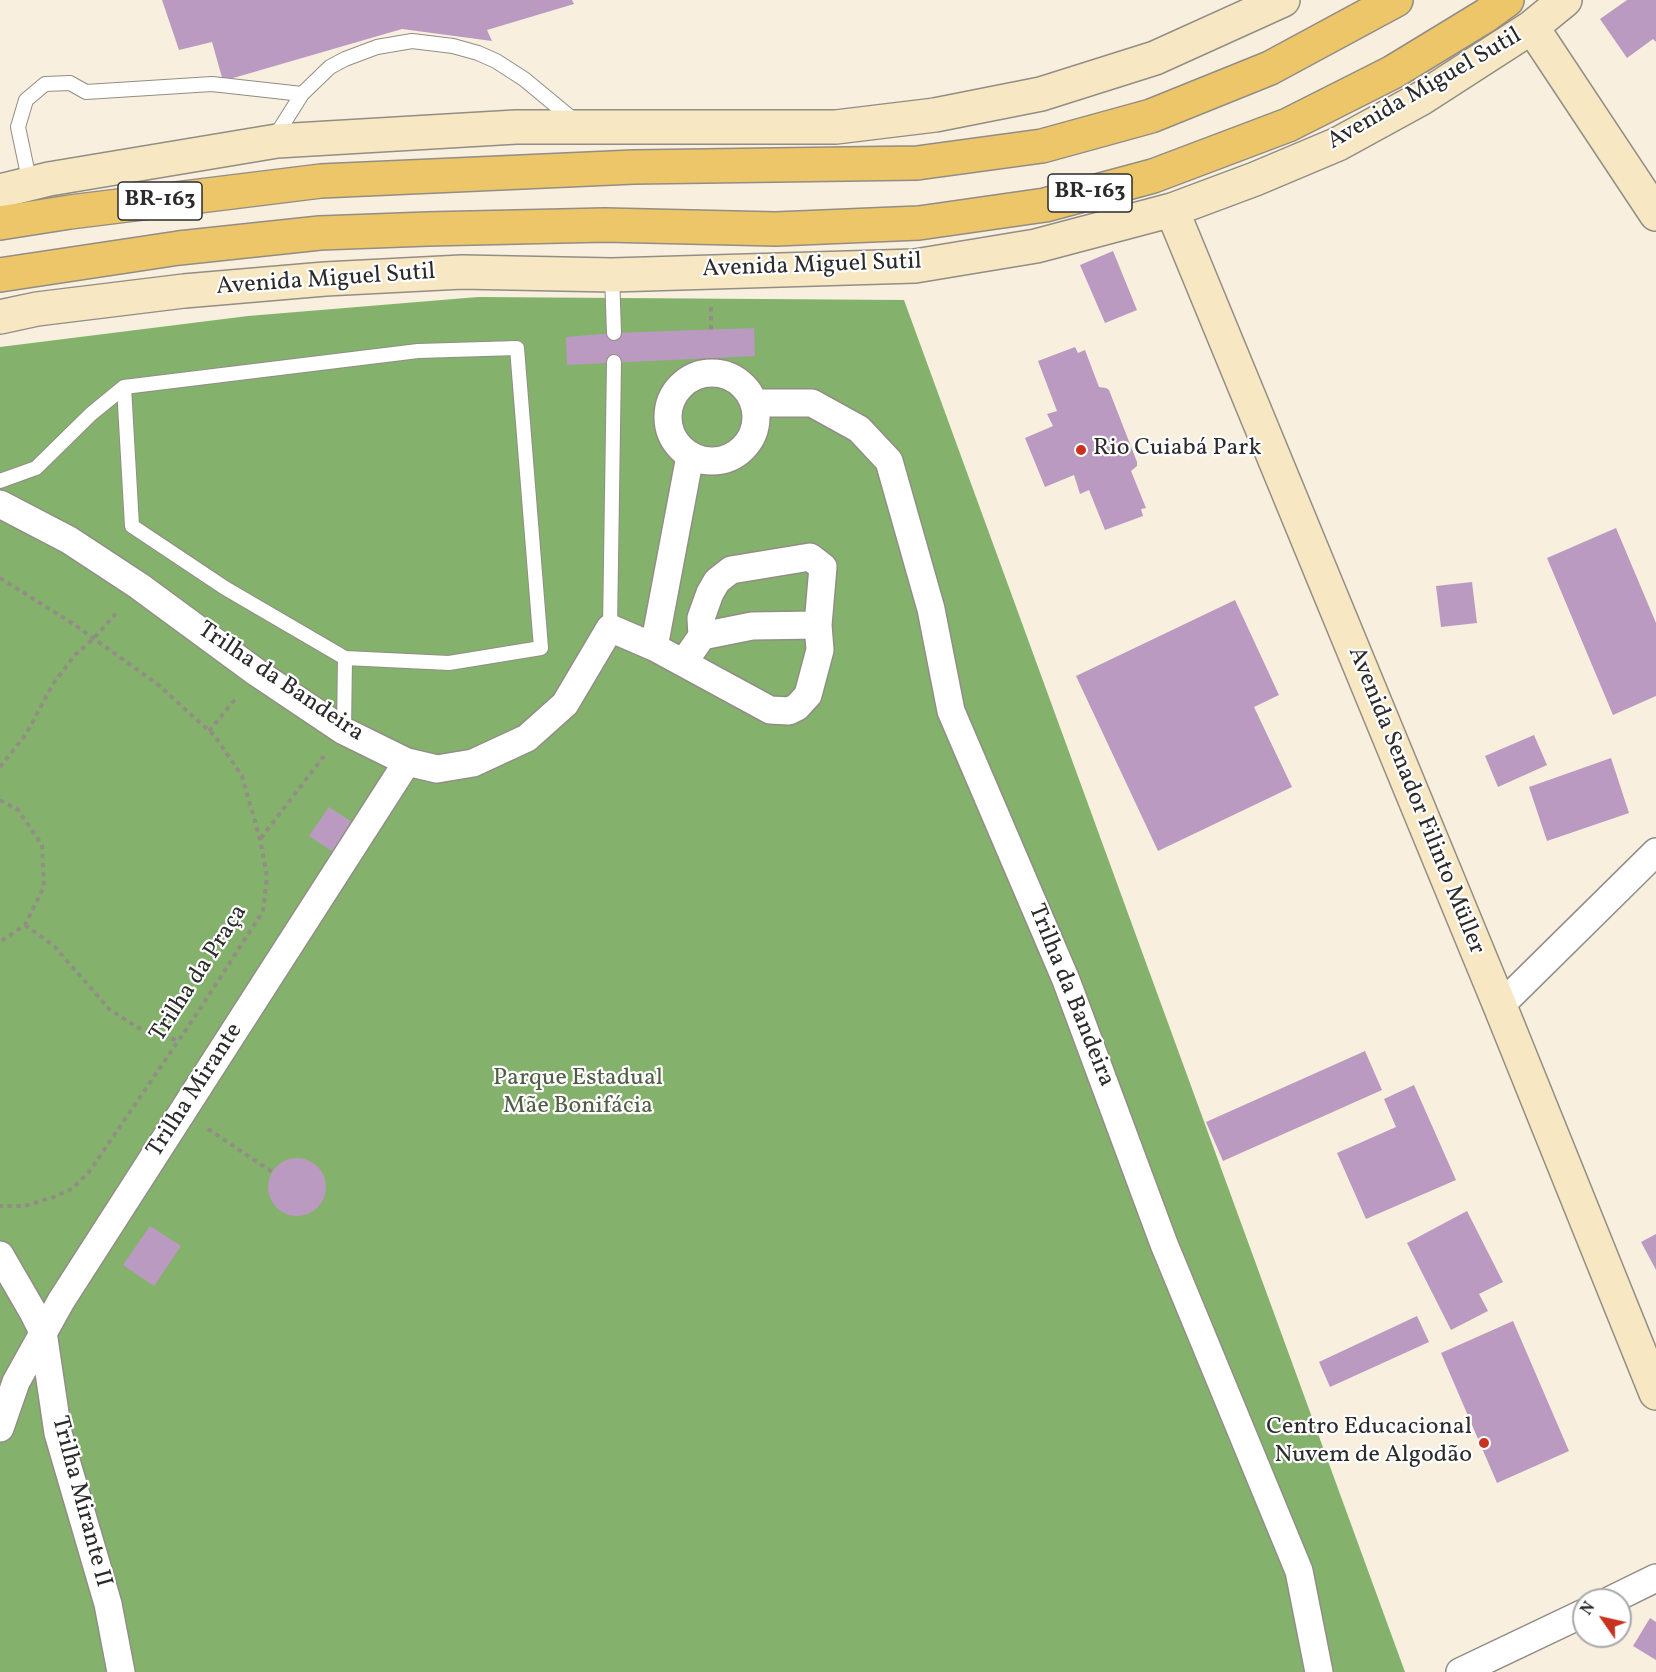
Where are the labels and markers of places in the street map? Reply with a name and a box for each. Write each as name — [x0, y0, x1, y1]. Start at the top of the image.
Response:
place label: Rio Cuiabá Park — [1093, 436, 1262, 464]
marker: Rio Cuiabá Park — [1074, 443, 1088, 457]
place label: Centro Educacional Nuvem de Algodão — [1266, 1415, 1472, 1471]
marker: Centro Educacional Nuvem de Algodão — [1477, 1436, 1491, 1450]

